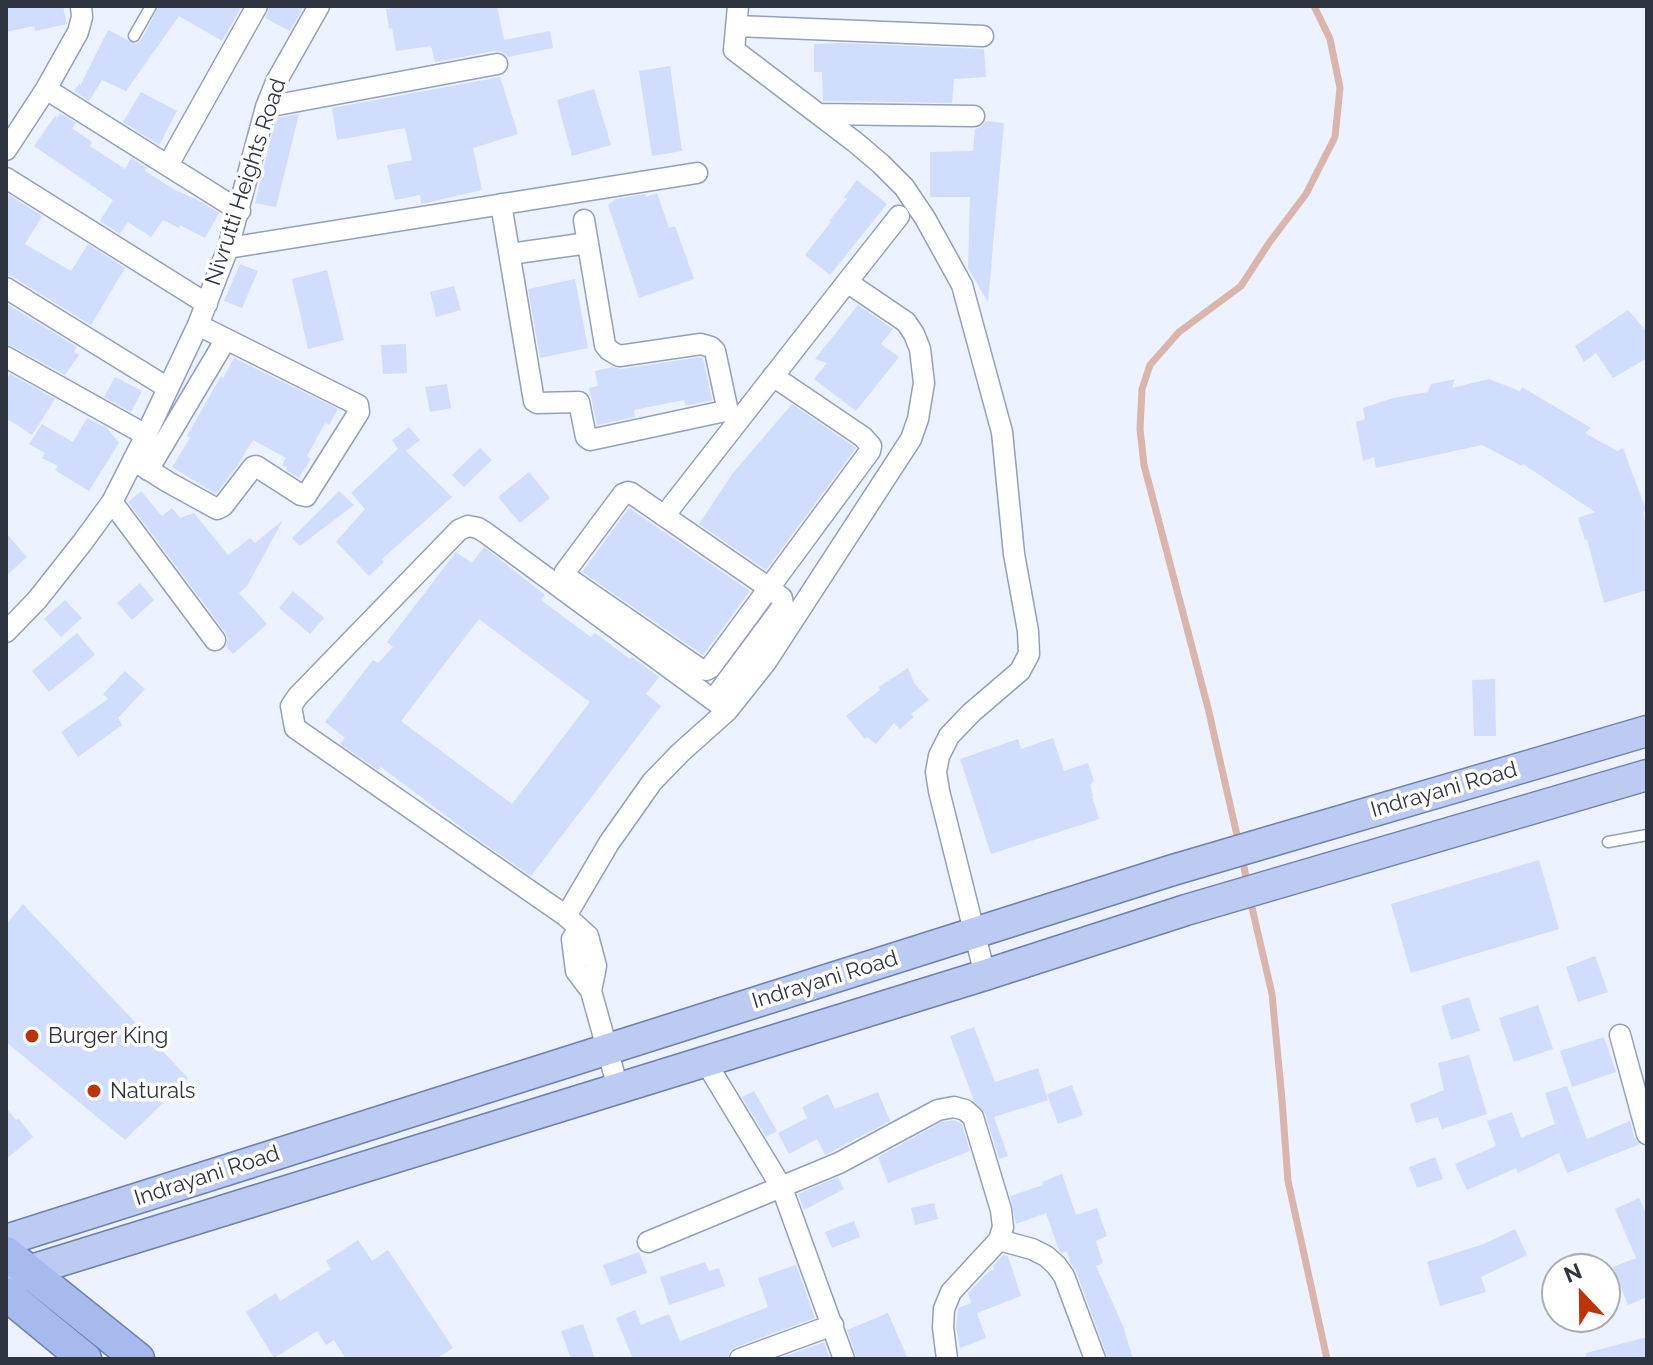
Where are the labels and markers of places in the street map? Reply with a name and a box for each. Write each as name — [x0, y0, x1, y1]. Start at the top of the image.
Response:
place label: Burger King — [48, 1023, 168, 1049]
marker: Burger King — [23, 1027, 41, 1045]
place label: Naturals — [110, 1078, 195, 1104]
marker: Naturals — [85, 1082, 103, 1100]

